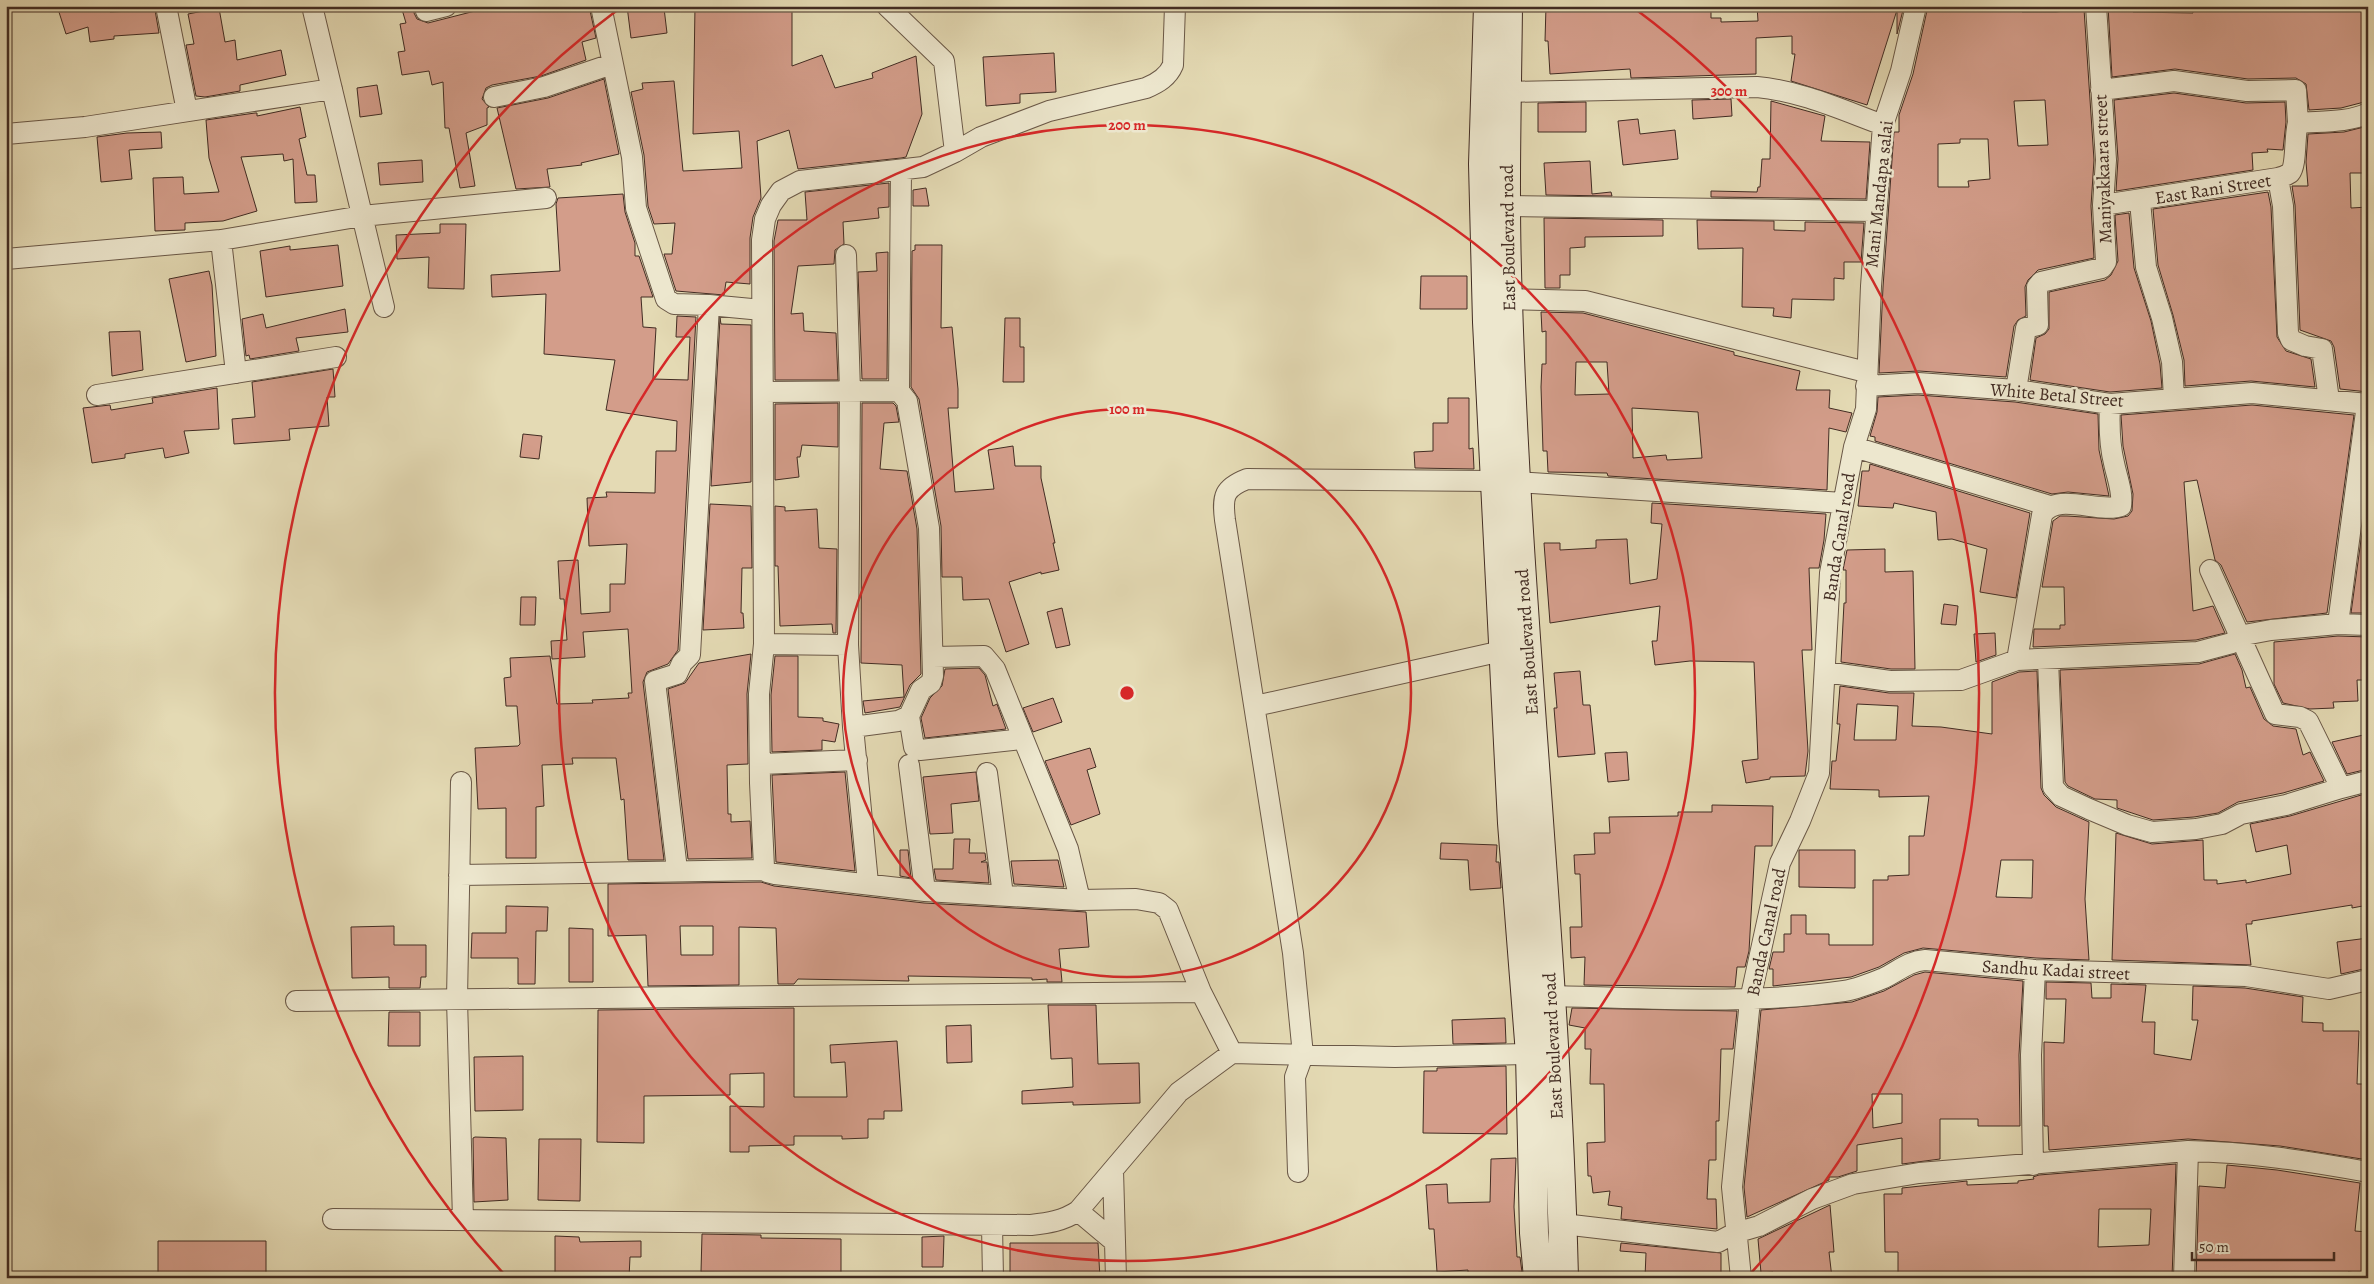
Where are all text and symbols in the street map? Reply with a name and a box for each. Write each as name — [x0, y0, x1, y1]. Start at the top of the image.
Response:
text: 300 m — [1711, 81, 1748, 101]
street label: Maniyakkaara street — [2088, 94, 2118, 244]
text: 200 m — [1108, 115, 1146, 135]
street label: Mani Mandapa salai — [1859, 119, 1899, 269]
street label: East Boulevard road — [1495, 164, 1521, 312]
street label: East Rani Street — [2153, 168, 2273, 210]
street label: White Betal Street — [1988, 377, 2125, 413]
text: 100 m — [1109, 399, 1145, 419]
street label: Banda Canal road — [1817, 470, 1861, 603]
street label: East Boulevard road — [1510, 568, 1544, 716]
centre of rings — [1118, 684, 1136, 702]
street label: Banda Canal road — [1741, 865, 1791, 998]
street label: Sandhu Kadai street — [1981, 954, 2131, 986]
street label: East Boulevard road — [1537, 972, 1569, 1120]
scale bar — [2192, 1229, 2334, 1261]
text: 50 m — [2199, 1237, 2229, 1257]

